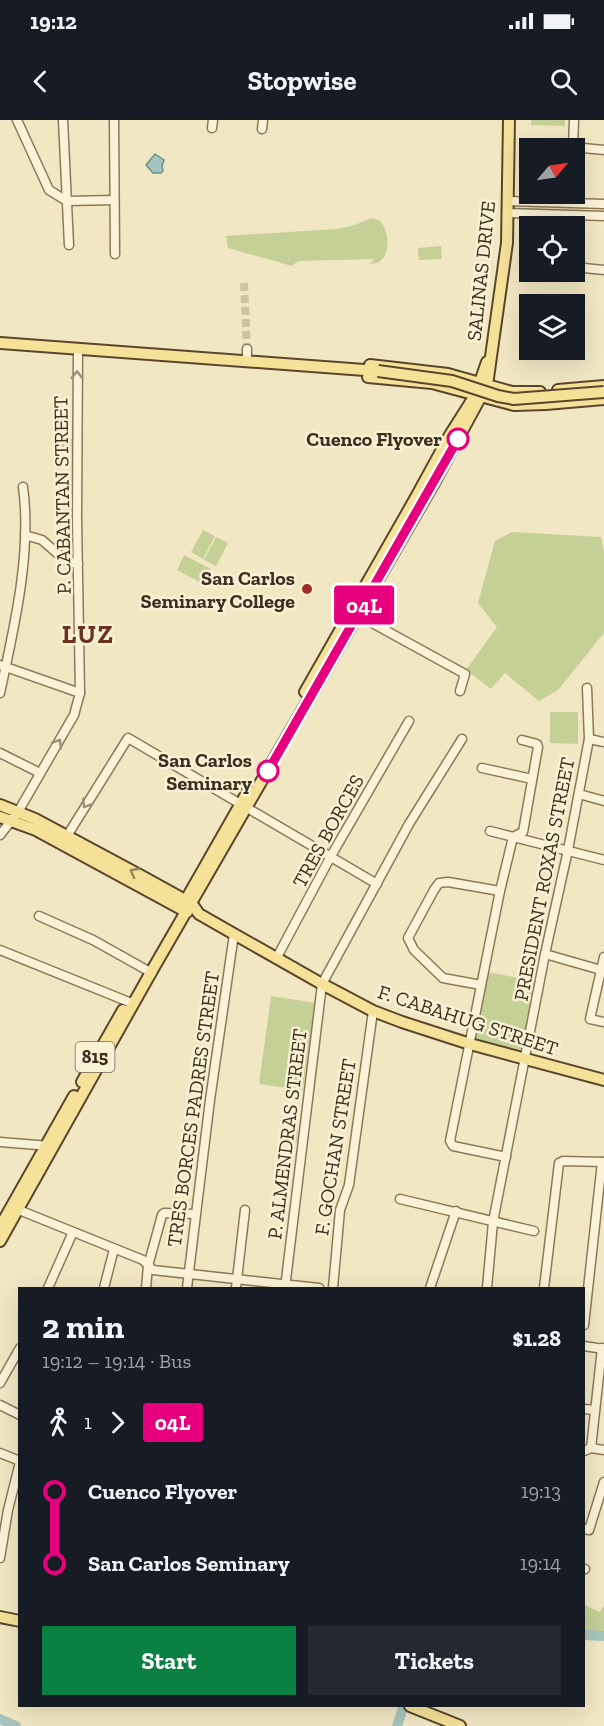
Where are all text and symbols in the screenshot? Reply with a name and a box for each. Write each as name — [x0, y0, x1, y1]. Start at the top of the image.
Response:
text: 19:12 — [30, 8, 77, 35]
icon: back — [24, 65, 57, 98]
text: Stopwise — [247, 65, 357, 97]
icon: search — [547, 65, 580, 98]
north arrow — [519, 138, 585, 204]
map controls — [519, 138, 585, 360]
street label: SALINAS DRIVE — [462, 200, 500, 342]
button: locate — [519, 216, 585, 282]
button: layers — [519, 294, 585, 360]
one-way arrow — [71, 371, 83, 380]
street label: P. CABANTAN STREET — [48, 395, 76, 595]
place label: Cuenco Flyover — [306, 427, 442, 451]
marker: Cuenco Flyover — [447, 428, 469, 450]
place label: San Carlos Seminary College — [141, 566, 295, 613]
marker: San Carlos Seminary College — [300, 582, 314, 596]
line badge: 04L — [330, 586, 398, 624]
text: 04L — [346, 593, 382, 618]
district label: LUZ — [62, 618, 114, 650]
one-way arrow — [50, 739, 62, 749]
place label: San Carlos Seminary — [158, 748, 252, 795]
street label: PRESIDENT ROXAS STREET — [509, 755, 579, 1003]
marker: San Carlos Seminary — [257, 760, 279, 782]
street label: TRES BORCES — [287, 770, 369, 892]
one-way arrow — [82, 798, 94, 808]
one-way arrow — [130, 868, 141, 879]
street label: TRES BORCES PADRES STREET — [162, 970, 224, 1248]
street label: F. CABAHUG STREET — [375, 980, 561, 1060]
street label: P. ALMENDRAS STREET — [262, 1027, 312, 1241]
road number: 815 — [76, 1042, 115, 1072]
street label: F. GOCHAN STREET — [309, 1057, 361, 1237]
text: 2 min — [42, 1307, 124, 1346]
text: $1.28 — [513, 1325, 561, 1352]
text: 19:12 – 19:14 · Bus — [42, 1349, 191, 1373]
icon: walk — [42, 1406, 75, 1439]
icon: forward — [101, 1406, 134, 1439]
text: 1 — [84, 1410, 92, 1434]
text: 04L — [155, 1410, 191, 1435]
text: Cuenco Flyover — [88, 1478, 237, 1505]
text: 19:13 — [521, 1479, 561, 1503]
text: San Carlos Seminary — [88, 1550, 290, 1577]
text: 19:14 — [520, 1551, 561, 1575]
button: Start — [42, 1626, 296, 1695]
button: Tickets — [308, 1626, 561, 1695]

